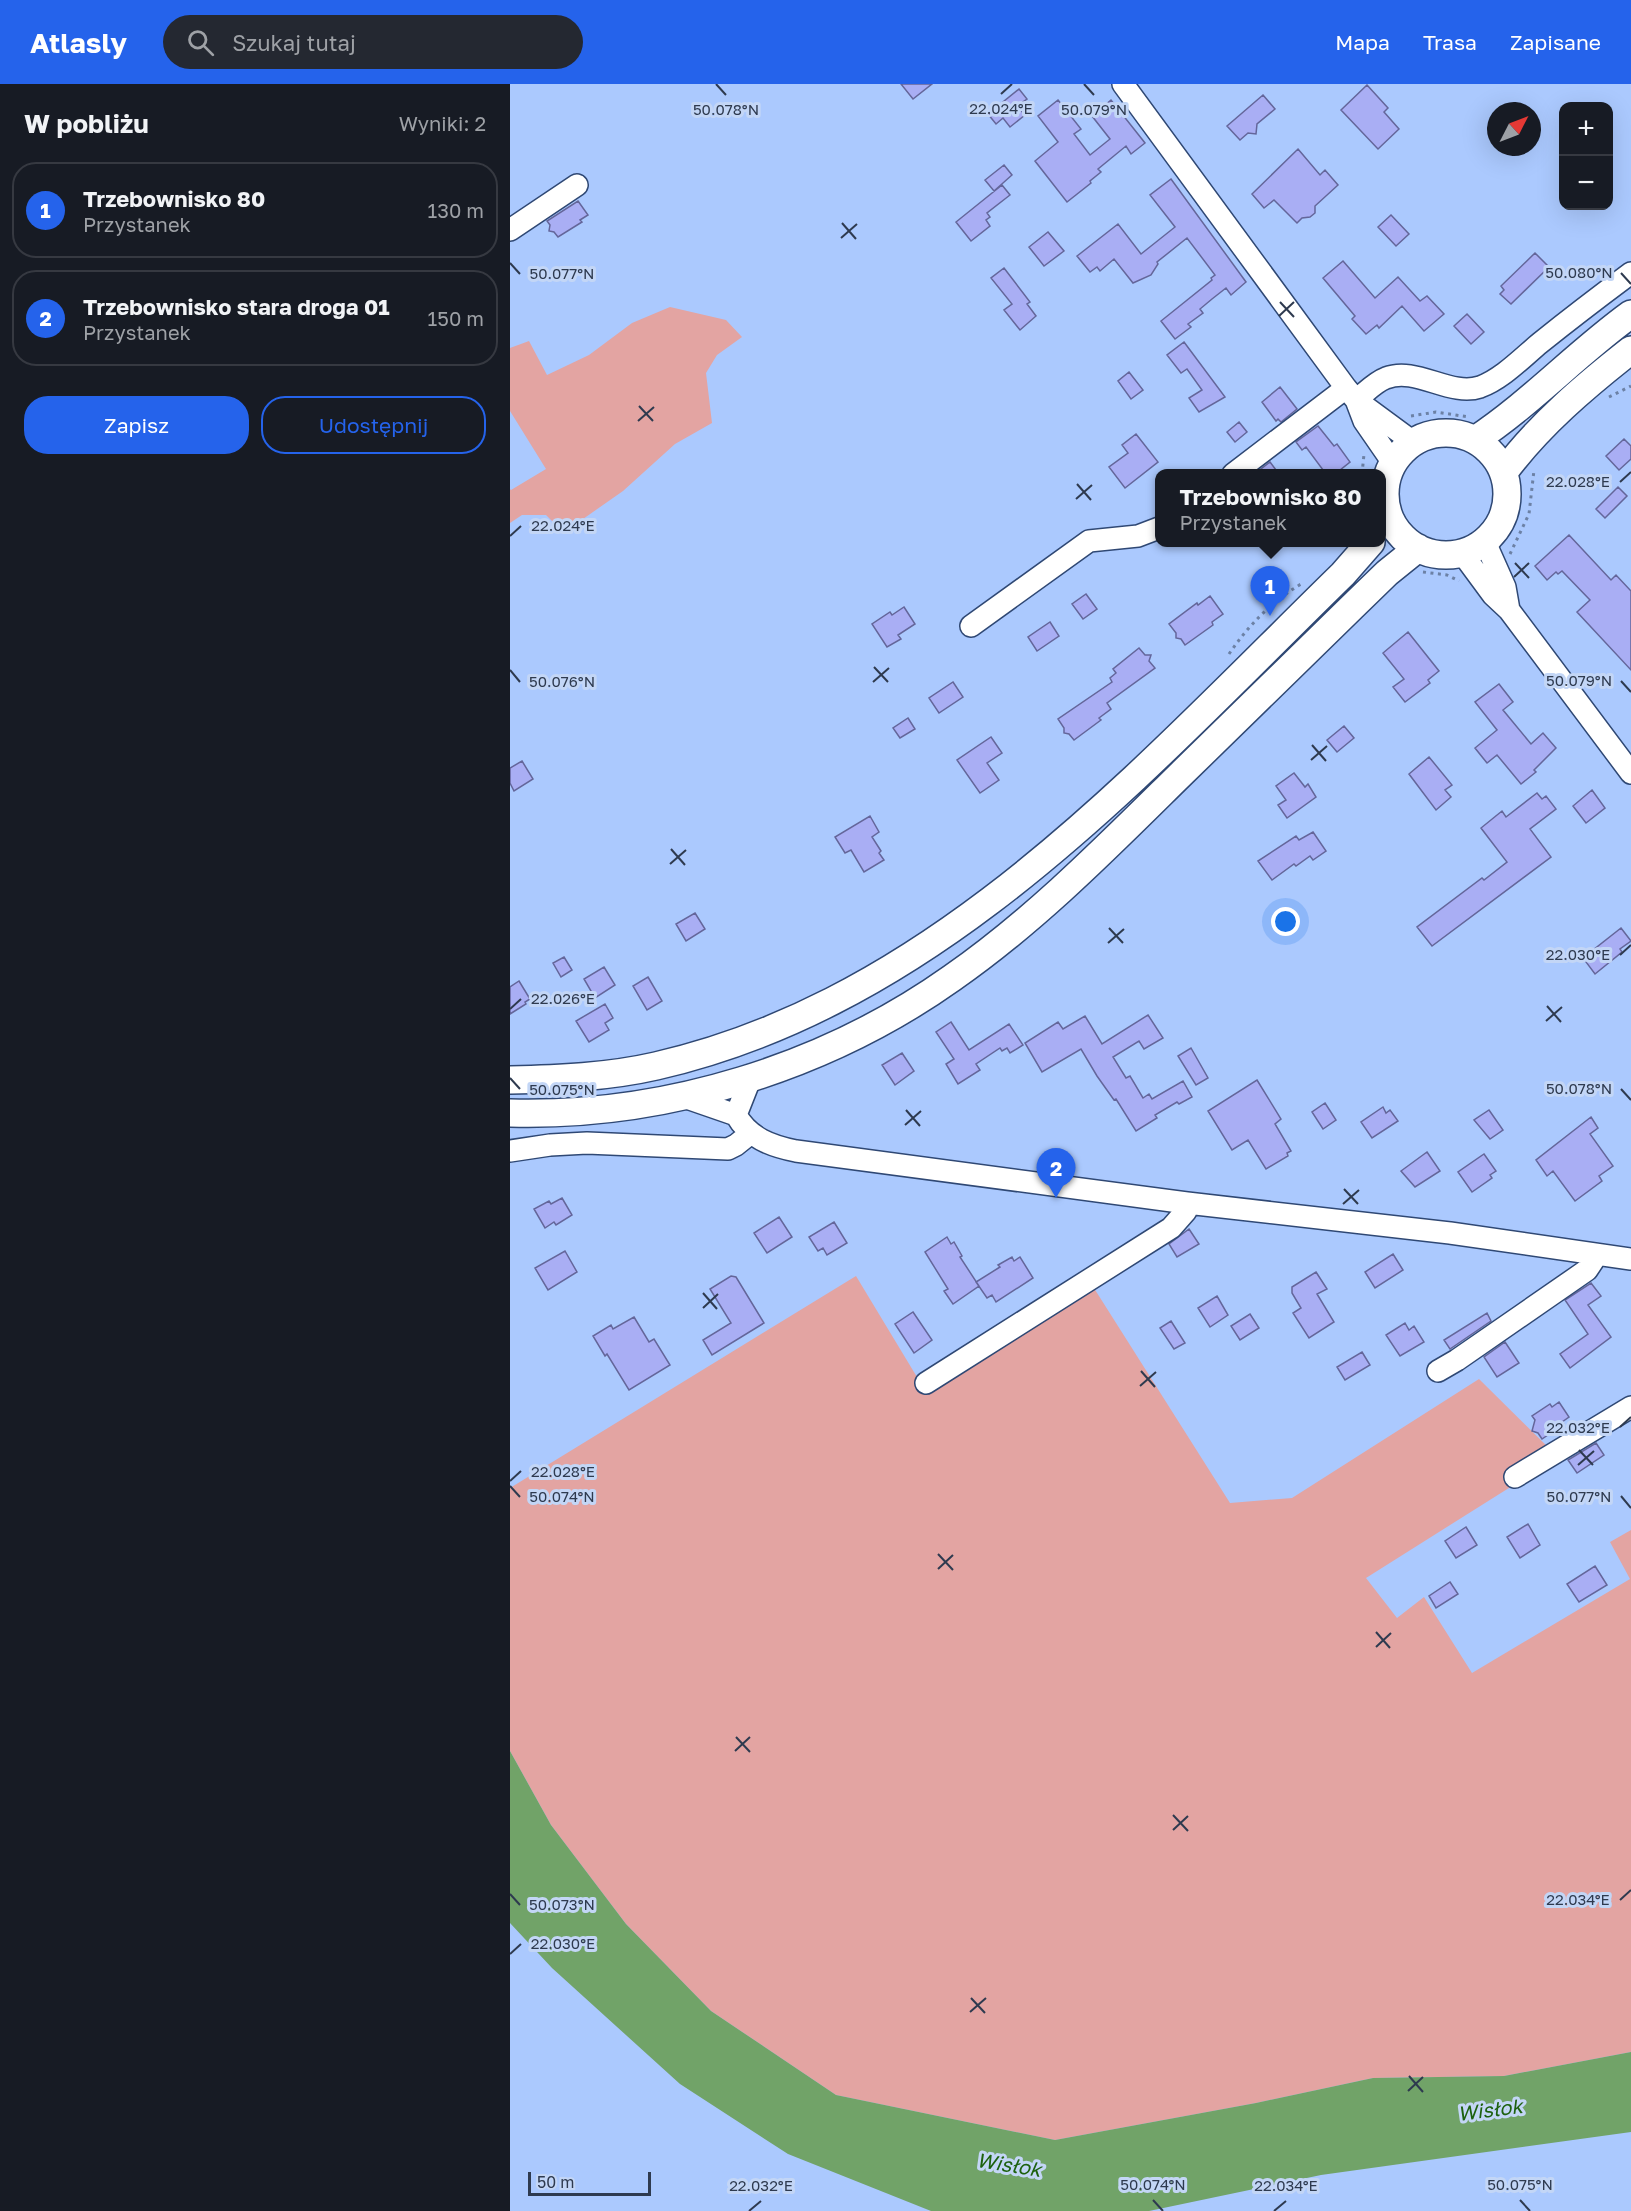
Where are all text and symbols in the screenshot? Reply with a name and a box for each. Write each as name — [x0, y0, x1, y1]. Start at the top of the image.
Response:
search box — [163, 15, 583, 69]
text: Atlasly — [30, 26, 127, 59]
icon: search — [184, 26, 217, 59]
text: Szukaj tutaj — [232, 29, 356, 56]
text: Mapa — [1335, 29, 1390, 55]
text: Trasa — [1423, 29, 1477, 55]
text: Zapisane — [1510, 29, 1601, 55]
text: 22.024°E — [969, 99, 1033, 117]
text: 50.078°N — [693, 100, 759, 118]
text: 50.079°N — [1061, 100, 1127, 118]
north arrow — [1487, 102, 1541, 156]
map controls — [1559, 102, 1613, 210]
button: + — [1559, 102, 1613, 156]
text: W pobliżu — [24, 108, 149, 139]
text: Wyniki: 2 — [399, 111, 486, 135]
button: − — [1559, 156, 1613, 210]
text: Trzebownisko 80 — [83, 185, 265, 212]
text: 1 — [40, 198, 51, 222]
text: 130 m — [428, 198, 484, 222]
text: Przystanek — [83, 212, 191, 236]
text: 50.080°N — [1545, 263, 1613, 281]
text: 50.077°N — [530, 264, 594, 282]
text: Trzebownisko stara droga 01 — [83, 293, 390, 320]
text: 2 — [39, 306, 52, 330]
text: 150 m — [428, 306, 484, 330]
text: Przystanek — [83, 320, 191, 344]
button: Zapisz — [24, 396, 249, 454]
button: Udostępnij — [261, 396, 486, 454]
popup — [1155, 469, 1386, 547]
text: 22.028°E — [1546, 472, 1610, 490]
text: Trzebownisko 80 — [1179, 483, 1362, 510]
text: Przystanek — [1179, 510, 1287, 534]
text: 22.024°E — [531, 516, 595, 534]
pin: 1 — [1250, 566, 1290, 616]
text: 50.079°N — [1546, 671, 1612, 689]
text: 50.076°N — [529, 672, 595, 690]
your location — [1271, 907, 1300, 936]
text: 22.030°E — [1546, 945, 1610, 963]
text: 22.026°E — [531, 989, 595, 1007]
text: 50.078°N — [1546, 1079, 1612, 1097]
text: 50.075°N — [529, 1080, 595, 1098]
pin: 2 — [1036, 1148, 1076, 1198]
text: 22.032°E — [1546, 1418, 1610, 1436]
text: 22.028°E — [531, 1462, 595, 1480]
text: 50.074°N — [529, 1487, 595, 1505]
text: 50.077°N — [1547, 1487, 1611, 1505]
text: 22.034°E — [1546, 1890, 1610, 1908]
text: 50.073°N — [529, 1895, 595, 1913]
text: 22.030°E — [531, 1934, 595, 1952]
water label: Wisłok — [1456, 2093, 1526, 2125]
water label: Wisłok — [975, 2147, 1046, 2181]
scale bar — [528, 2169, 651, 2196]
text: 50 m — [537, 2172, 574, 2192]
text: 50.074°N — [1120, 2175, 1186, 2193]
text: 50.075°N — [1487, 2175, 1553, 2193]
text: 22.032°E — [729, 2176, 793, 2194]
text: 22.034°E — [1254, 2176, 1318, 2194]

